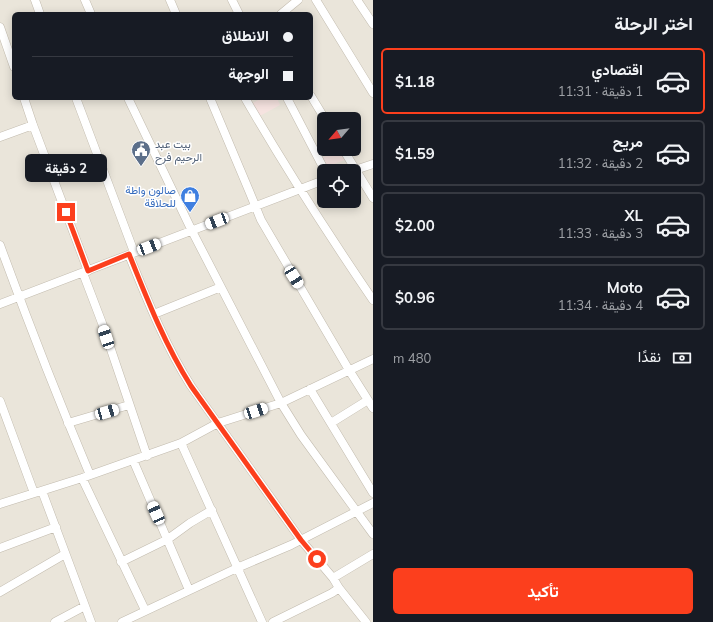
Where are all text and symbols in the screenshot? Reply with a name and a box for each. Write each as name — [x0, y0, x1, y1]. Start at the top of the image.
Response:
text: اختر الرحلة — [614, 12, 693, 35]
text: الانطلاق — [222, 26, 269, 45]
text: اقتصادي — [591, 60, 643, 79]
icon: car — [655, 63, 691, 99]
text: الوجهة — [228, 64, 269, 83]
text: $1.18 — [395, 72, 435, 91]
text: 1 دقيقة · 11:31 — [558, 83, 643, 99]
north arrow — [317, 112, 361, 156]
map controls — [317, 112, 361, 208]
text: مريح — [613, 132, 643, 151]
icon: car — [655, 135, 691, 171]
place label: بيت عبد الرحيم فرح — [155, 137, 202, 165]
public building icon: بيت عبد الرحيم فرح — [130, 139, 152, 167]
text: $1.59 — [395, 144, 435, 163]
callout: 2 دقيقة — [25, 154, 107, 182]
text: 2 دقيقة · 11:32 — [558, 155, 643, 171]
text: 2 دقيقة — [45, 160, 87, 176]
button: locate — [317, 164, 361, 208]
place label: صالون واطة للحلاقة — [125, 183, 176, 210]
shop icon: صالون واطة للحلاقة — [179, 185, 201, 213]
route end — [57, 203, 75, 221]
text: XL — [625, 206, 643, 225]
icon: car — [655, 207, 691, 243]
car — [204, 211, 230, 231]
text: $2.00 — [395, 216, 435, 235]
text: 3 دقيقة · 11:33 — [558, 225, 643, 241]
car — [136, 237, 162, 257]
car — [283, 264, 305, 290]
text: Moto — [607, 278, 643, 297]
icon: car — [655, 279, 691, 315]
text: $0.96 — [395, 288, 435, 307]
text: 4 دقيقة · 11:34 — [558, 297, 643, 313]
car — [97, 324, 115, 350]
text: نقدًا — [638, 347, 661, 366]
icon: cash — [671, 347, 693, 369]
text: 480 m — [393, 350, 431, 366]
car — [243, 402, 269, 420]
car — [94, 403, 120, 421]
car — [146, 500, 166, 526]
route start — [308, 550, 326, 568]
button: تأكيد — [393, 568, 693, 614]

